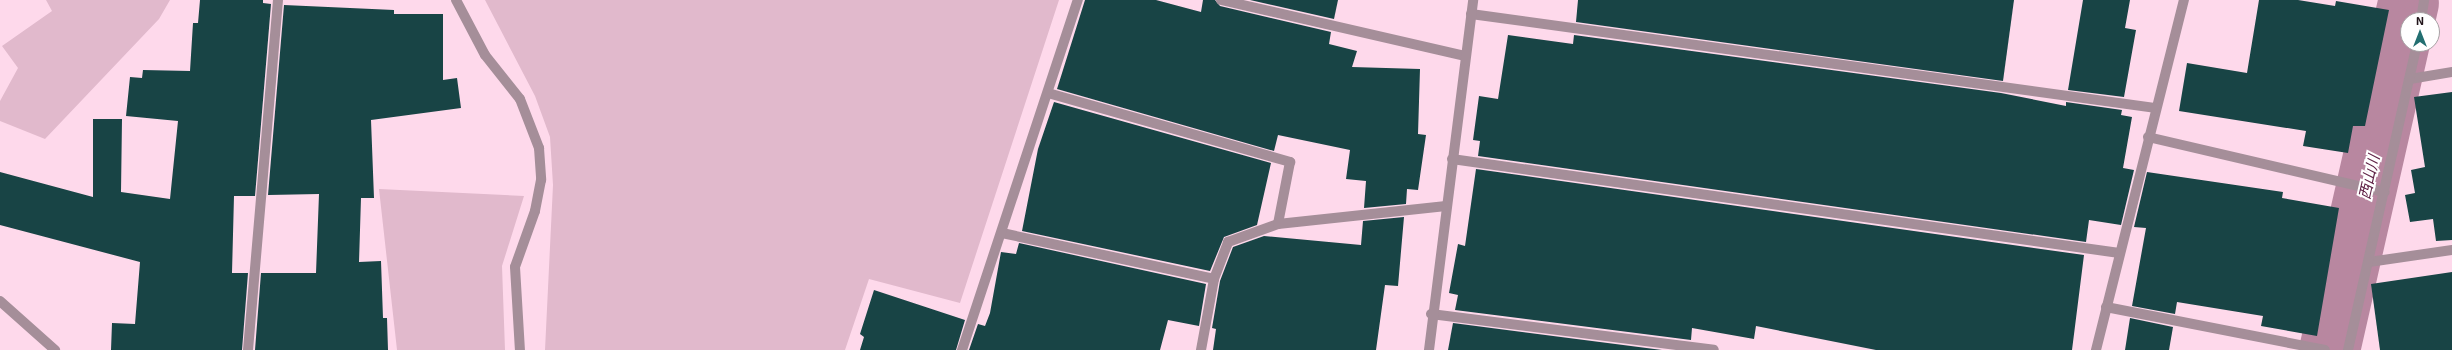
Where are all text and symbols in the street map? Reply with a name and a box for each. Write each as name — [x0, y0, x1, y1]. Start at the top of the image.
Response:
north arrow — [2400, 12, 2440, 52]
text: N — [2416, 14, 2424, 27]
water label: 西山川 — [2355, 153, 2383, 201]

